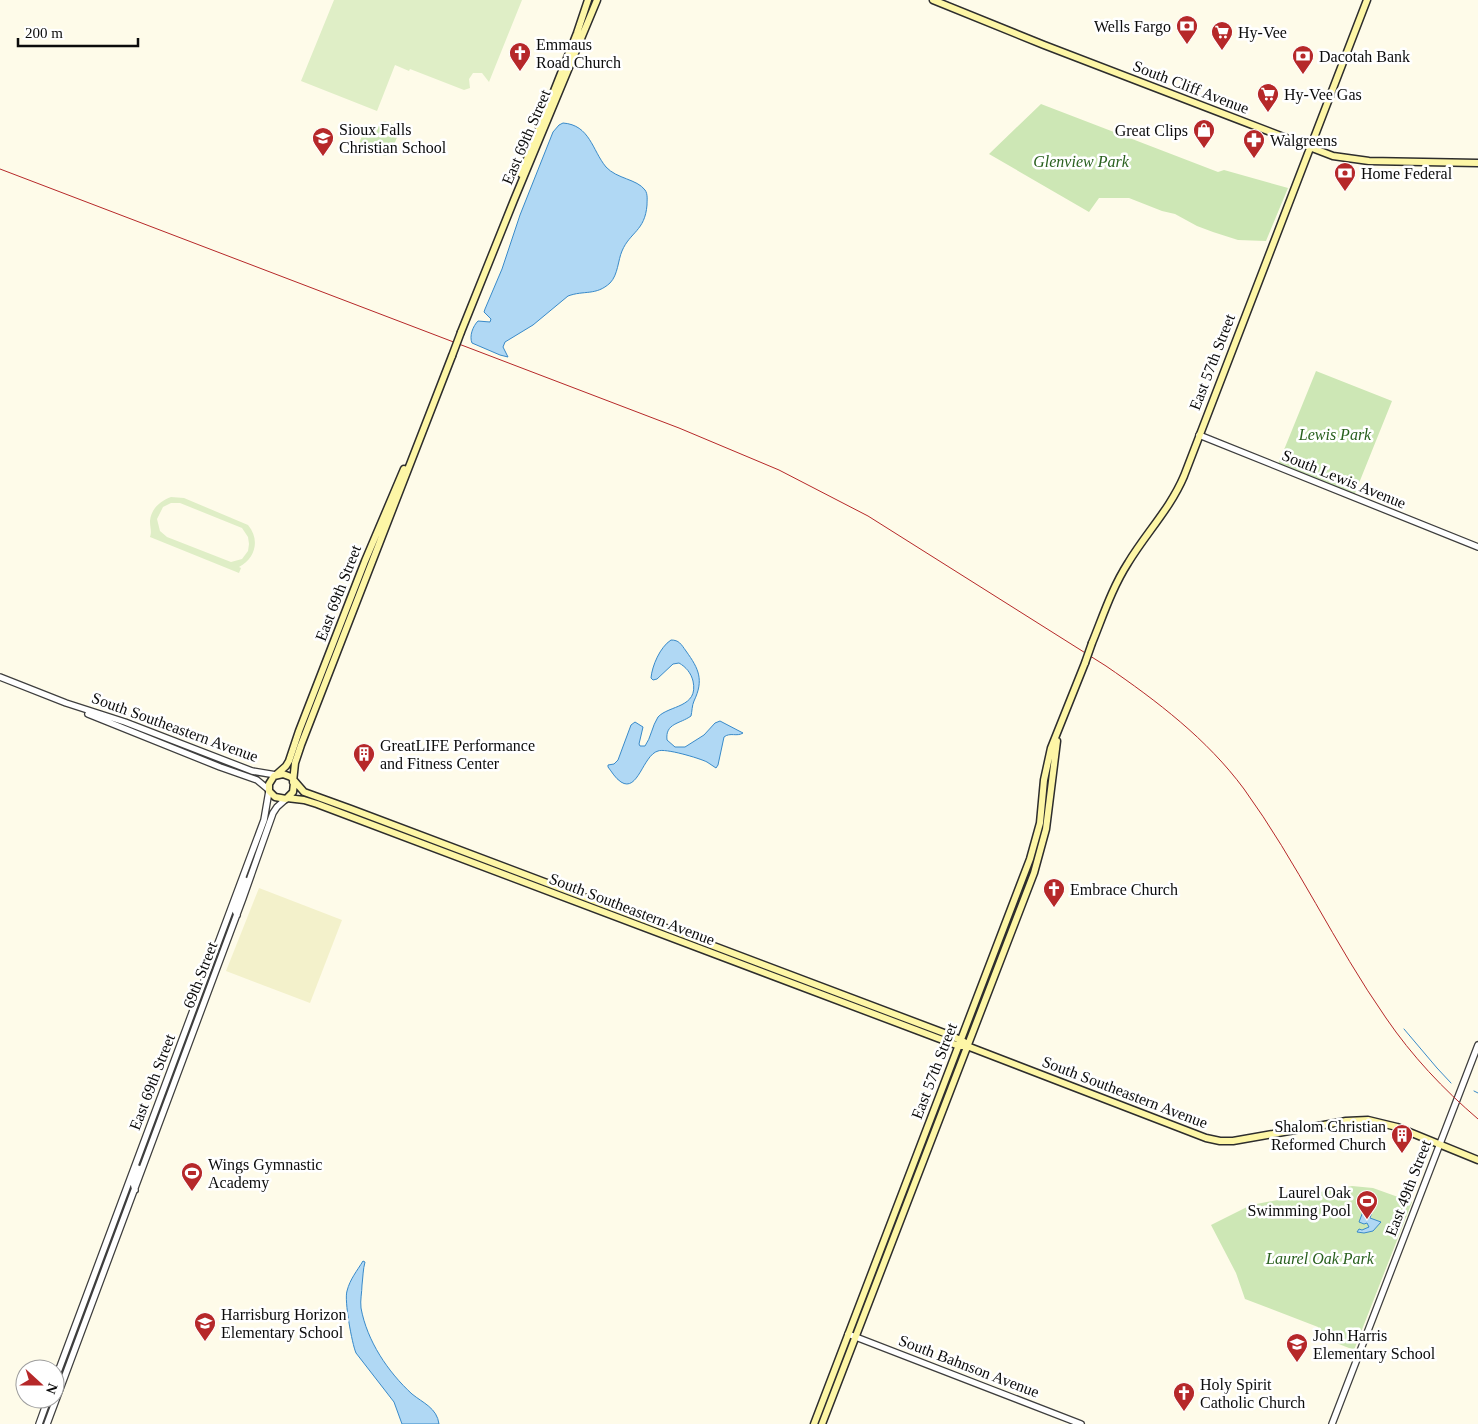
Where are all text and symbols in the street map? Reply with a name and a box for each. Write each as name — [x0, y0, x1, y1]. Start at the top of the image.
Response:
bank icon: Wells Fargo — [1175, 14, 1199, 45]
scale bar — [18, 15, 138, 47]
place label: Wells Fargo — [1094, 18, 1171, 36]
supermarket icon: Hy-Vee — [1210, 20, 1234, 51]
place label: Hy-Vee — [1238, 24, 1287, 42]
text: 200 m — [25, 25, 63, 41]
place label: Emmaus Road Church — [536, 36, 621, 71]
church icon: Emmaus Road Church — [508, 41, 532, 72]
bank icon: Dacotah Bank — [1291, 44, 1315, 75]
place label: Dacotah Bank — [1319, 48, 1410, 65]
street label: South Cliff Avenue — [1131, 57, 1251, 117]
supermarket icon: Hy-Vee Gas — [1256, 82, 1280, 113]
place label: Hy-Vee Gas — [1284, 86, 1362, 104]
street label: East 69th Street — [498, 87, 554, 187]
shop icon: Great Clips — [1192, 118, 1216, 149]
place label: Sioux Falls Christian School — [339, 121, 447, 156]
place label: Great Clips — [1115, 122, 1188, 140]
school or university icon: Sioux Falls Christian School — [311, 126, 335, 157]
pharmacy icon: Walgreens — [1242, 128, 1266, 159]
place label: Walgreens — [1270, 132, 1337, 150]
park label: Glenview Park — [1033, 153, 1130, 170]
bank icon: Home Federal — [1333, 161, 1357, 192]
place label: Home Federal — [1361, 165, 1453, 182]
street label: East 57th Street — [1186, 311, 1238, 412]
park label: Lewis Park — [1298, 426, 1372, 443]
street label: South Lewis Avenue — [1280, 446, 1408, 512]
street label: East 69th Street — [312, 542, 364, 643]
street label: South Southeastern Avenue — [90, 689, 260, 765]
place label: GreatLIFE Performance and Fitness Center — [380, 737, 535, 772]
building icon: GreatLIFE Performance and Fitness Center — [352, 742, 376, 773]
street label: South Southeastern Avenue — [547, 870, 717, 948]
church icon: Embrace Church — [1042, 877, 1066, 908]
place label: Embrace Church — [1070, 881, 1178, 898]
street label: 69th Street — [180, 939, 221, 1011]
street label: East 57th Street — [908, 1020, 960, 1121]
street label: East 69th Street — [126, 1031, 178, 1132]
street label: South Southeastern Avenue — [1040, 1053, 1210, 1131]
place label: Shalom Christian Reformed Church — [1271, 1118, 1386, 1153]
building icon: Shalom Christian Reformed Church — [1390, 1123, 1414, 1154]
street label: East 49th Street — [1382, 1137, 1434, 1238]
place label: Wings Gymnastic Academy — [208, 1156, 322, 1192]
sports icon: Wings Gymnastic Academy — [180, 1161, 204, 1192]
place label: Laurel Oak Swimming Pool — [1247, 1184, 1352, 1220]
sports icon: Laurel Oak Swimming Pool — [1355, 1189, 1379, 1220]
park label: Laurel Oak Park — [1265, 1250, 1375, 1267]
place label: Harrisburg Horizon Elementary School — [221, 1306, 346, 1342]
school or university icon: Harrisburg Horizon Elementary School — [193, 1311, 217, 1342]
place label: John Harris Elementary School — [1313, 1327, 1436, 1363]
street label: South Bahnson Avenue — [896, 1331, 1042, 1401]
school or university icon: John Harris Elementary School — [1285, 1332, 1309, 1363]
north arrow — [15, 1359, 65, 1409]
place label: Holy Spirit Catholic Church — [1200, 1376, 1305, 1411]
text: N — [43, 1381, 60, 1396]
church icon: Holy Spirit Catholic Church — [1172, 1381, 1196, 1412]

